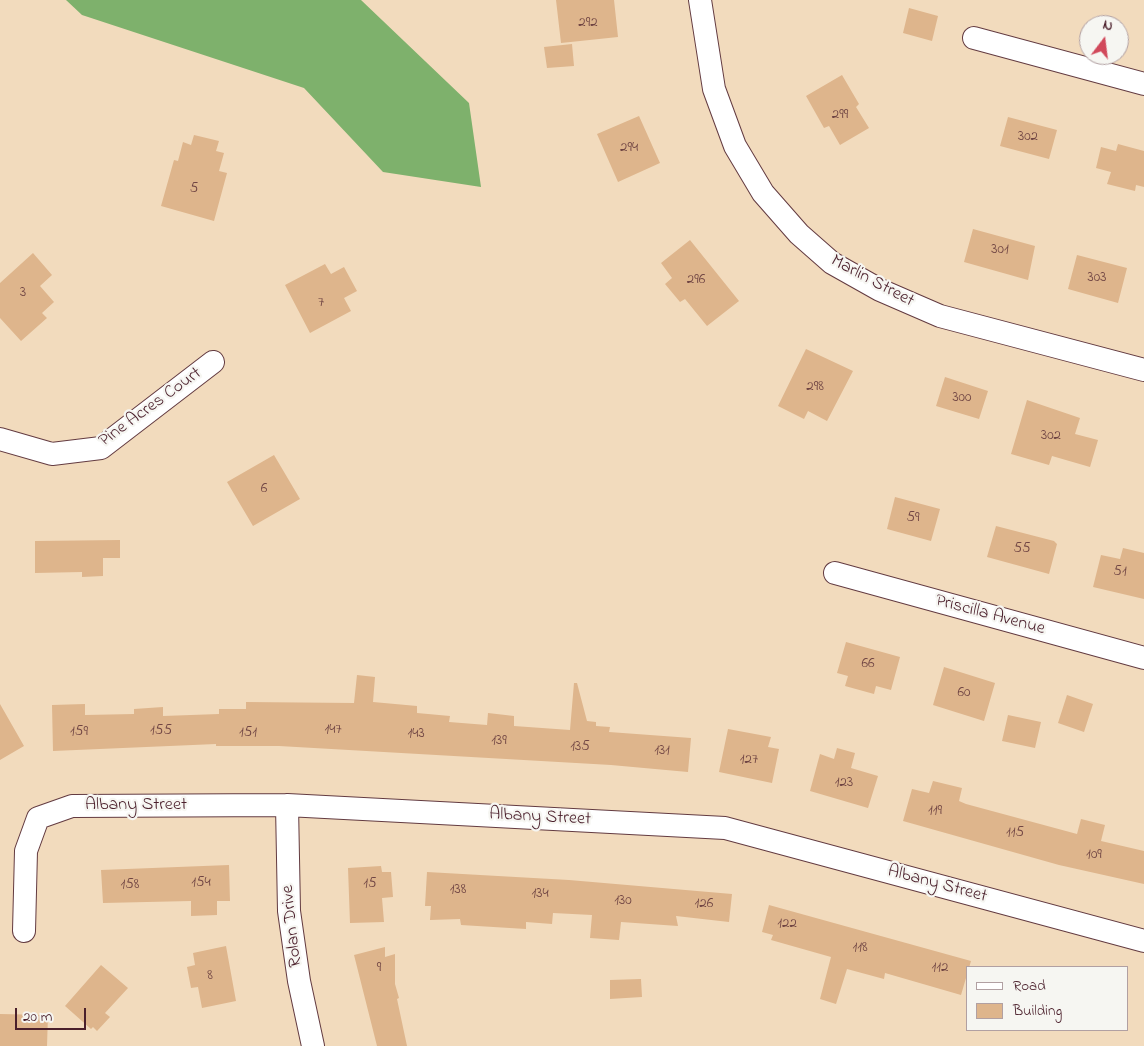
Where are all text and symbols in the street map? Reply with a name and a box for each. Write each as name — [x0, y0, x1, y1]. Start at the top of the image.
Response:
house number: 292 — [578, 15, 598, 33]
north arrow — [1079, 15, 1129, 65]
text: N — [1100, 15, 1115, 37]
house number: 299 — [832, 107, 848, 125]
house number: 302 — [1018, 129, 1038, 147]
house number: 294 — [620, 140, 638, 158]
house number: 5 — [190, 181, 198, 199]
house number: 301 — [991, 242, 1009, 260]
street label: Marlin Street — [827, 251, 917, 313]
house number: 303 — [1088, 270, 1106, 288]
house number: 296 — [687, 272, 705, 290]
house number: 3 — [20, 285, 26, 303]
house number: 7 — [318, 295, 324, 313]
street label: Pine Acres Court — [95, 364, 207, 452]
house number: 298 — [806, 379, 824, 397]
house number: 300 — [952, 390, 972, 408]
house number: 302 — [1041, 428, 1061, 446]
house number: 6 — [261, 481, 267, 499]
house number: 59 — [906, 510, 920, 528]
house number: 55 — [1013, 541, 1031, 559]
house number: 51 — [1113, 564, 1127, 582]
street label: Priscilla Avenue — [933, 591, 1047, 641]
house number: 66 — [861, 656, 875, 674]
house number: 60 — [957, 685, 971, 703]
house number: 147 — [324, 722, 342, 740]
house number: 155 — [150, 723, 172, 741]
house number: 159 — [70, 724, 88, 742]
house number: 151 — [239, 725, 257, 743]
house number: 143 — [407, 726, 425, 744]
house number: 139 — [491, 733, 507, 751]
house number: 135 — [570, 739, 590, 757]
house number: 131 — [654, 743, 670, 761]
house number: 127 — [740, 752, 758, 770]
house number: 123 — [835, 775, 853, 793]
street label: Albany Street — [85, 795, 187, 817]
house number: 119 — [928, 803, 942, 821]
street label: Albany Street — [488, 805, 592, 831]
house number: 115 — [1006, 825, 1024, 843]
house number: 109 — [1086, 847, 1102, 865]
street label: Albany Street — [885, 861, 989, 909]
house number: 154 — [191, 875, 211, 893]
house number: 15 — [363, 876, 377, 894]
house number: 158 — [121, 877, 139, 895]
house number: 138 — [450, 882, 466, 900]
street label: Rolan Drive — [278, 884, 308, 968]
house number: 134 — [531, 886, 549, 904]
house number: 130 — [614, 893, 632, 911]
house number: 126 — [695, 896, 713, 914]
house number: 122 — [777, 916, 797, 934]
house number: 118 — [852, 940, 868, 958]
house number: 9 — [377, 960, 381, 978]
house number: 112 — [932, 960, 948, 978]
legend — [966, 966, 1129, 1031]
house number: 8 — [207, 968, 213, 986]
text: Road — [1013, 975, 1046, 997]
scale bar — [18, 998, 89, 1030]
text: Building — [1013, 1000, 1062, 1022]
text: 20 m — [23, 1006, 52, 1028]

